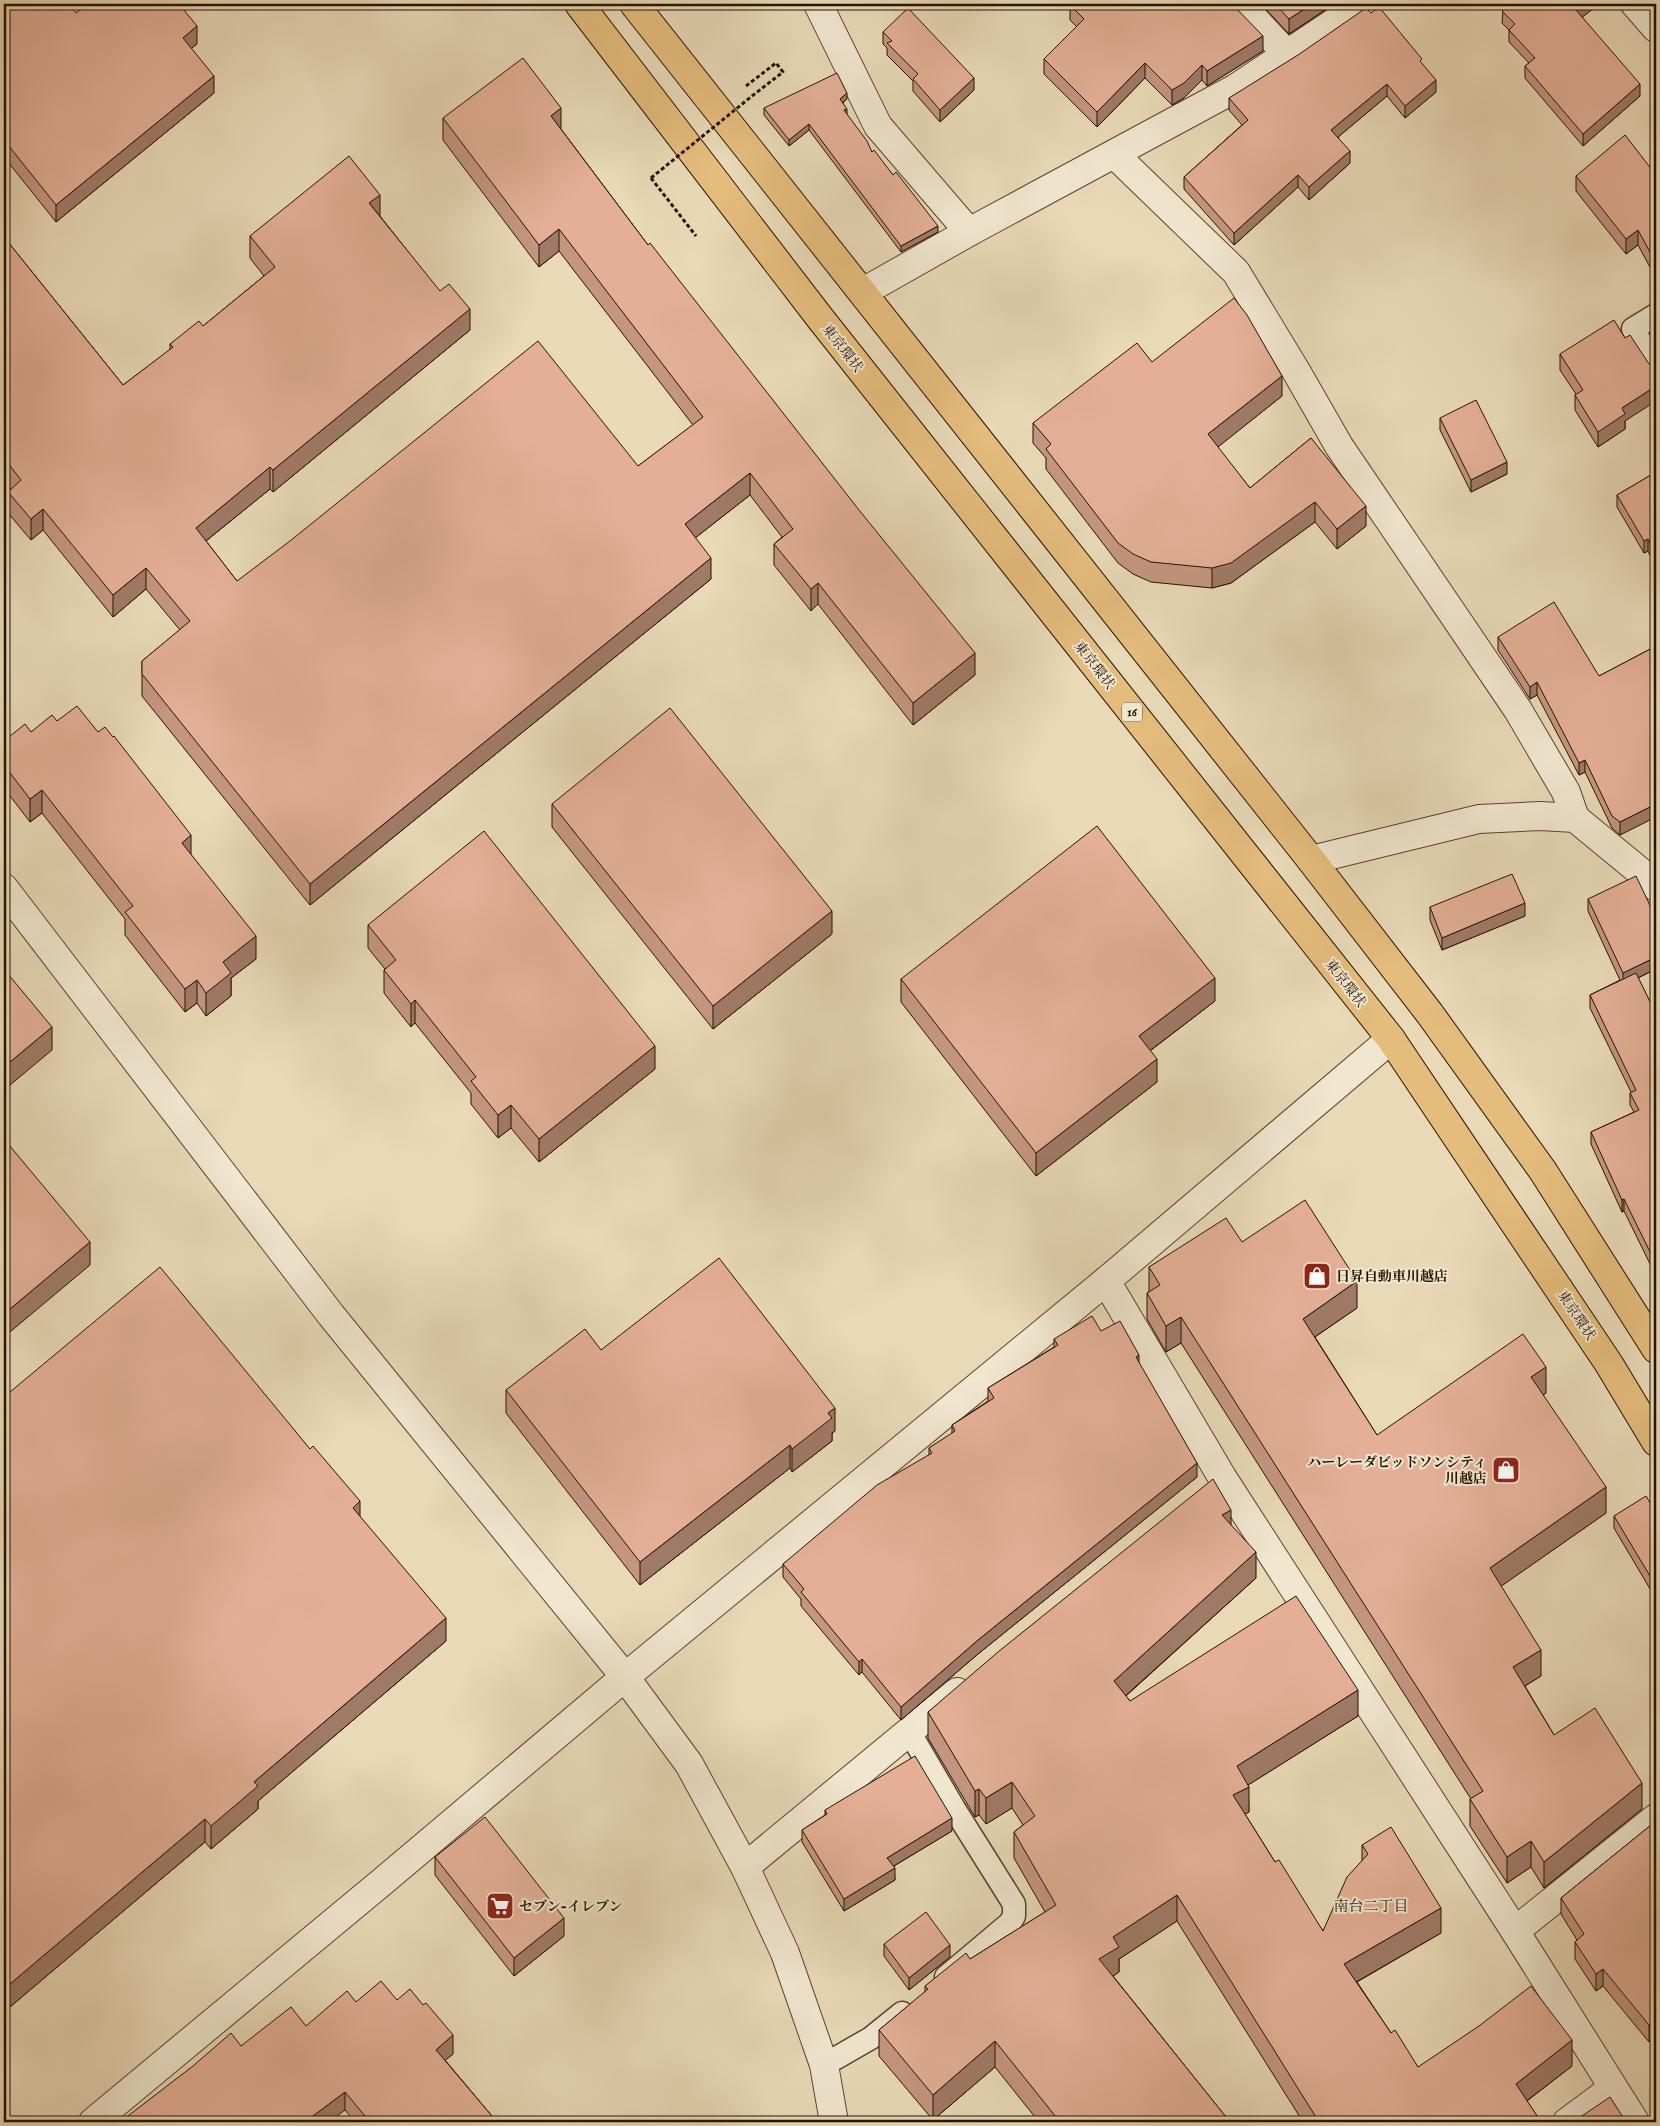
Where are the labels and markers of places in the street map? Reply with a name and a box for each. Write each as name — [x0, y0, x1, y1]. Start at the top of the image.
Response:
shop icon: 日昇自動車川越店 — [1302, 1261, 1332, 1291]
place label: 日昇自動車川越店 — [1336, 1268, 1448, 1286]
place label: ハーレーダビッドソンシティ 川越店 — [1307, 1454, 1487, 1488]
shop icon: ハーレーダビッドソンシティ 川越店 — [1491, 1455, 1521, 1485]
supermarket icon: セブン-イレブン — [485, 1891, 515, 1921]
place label: セブン-イレブン — [519, 1898, 622, 1916]

